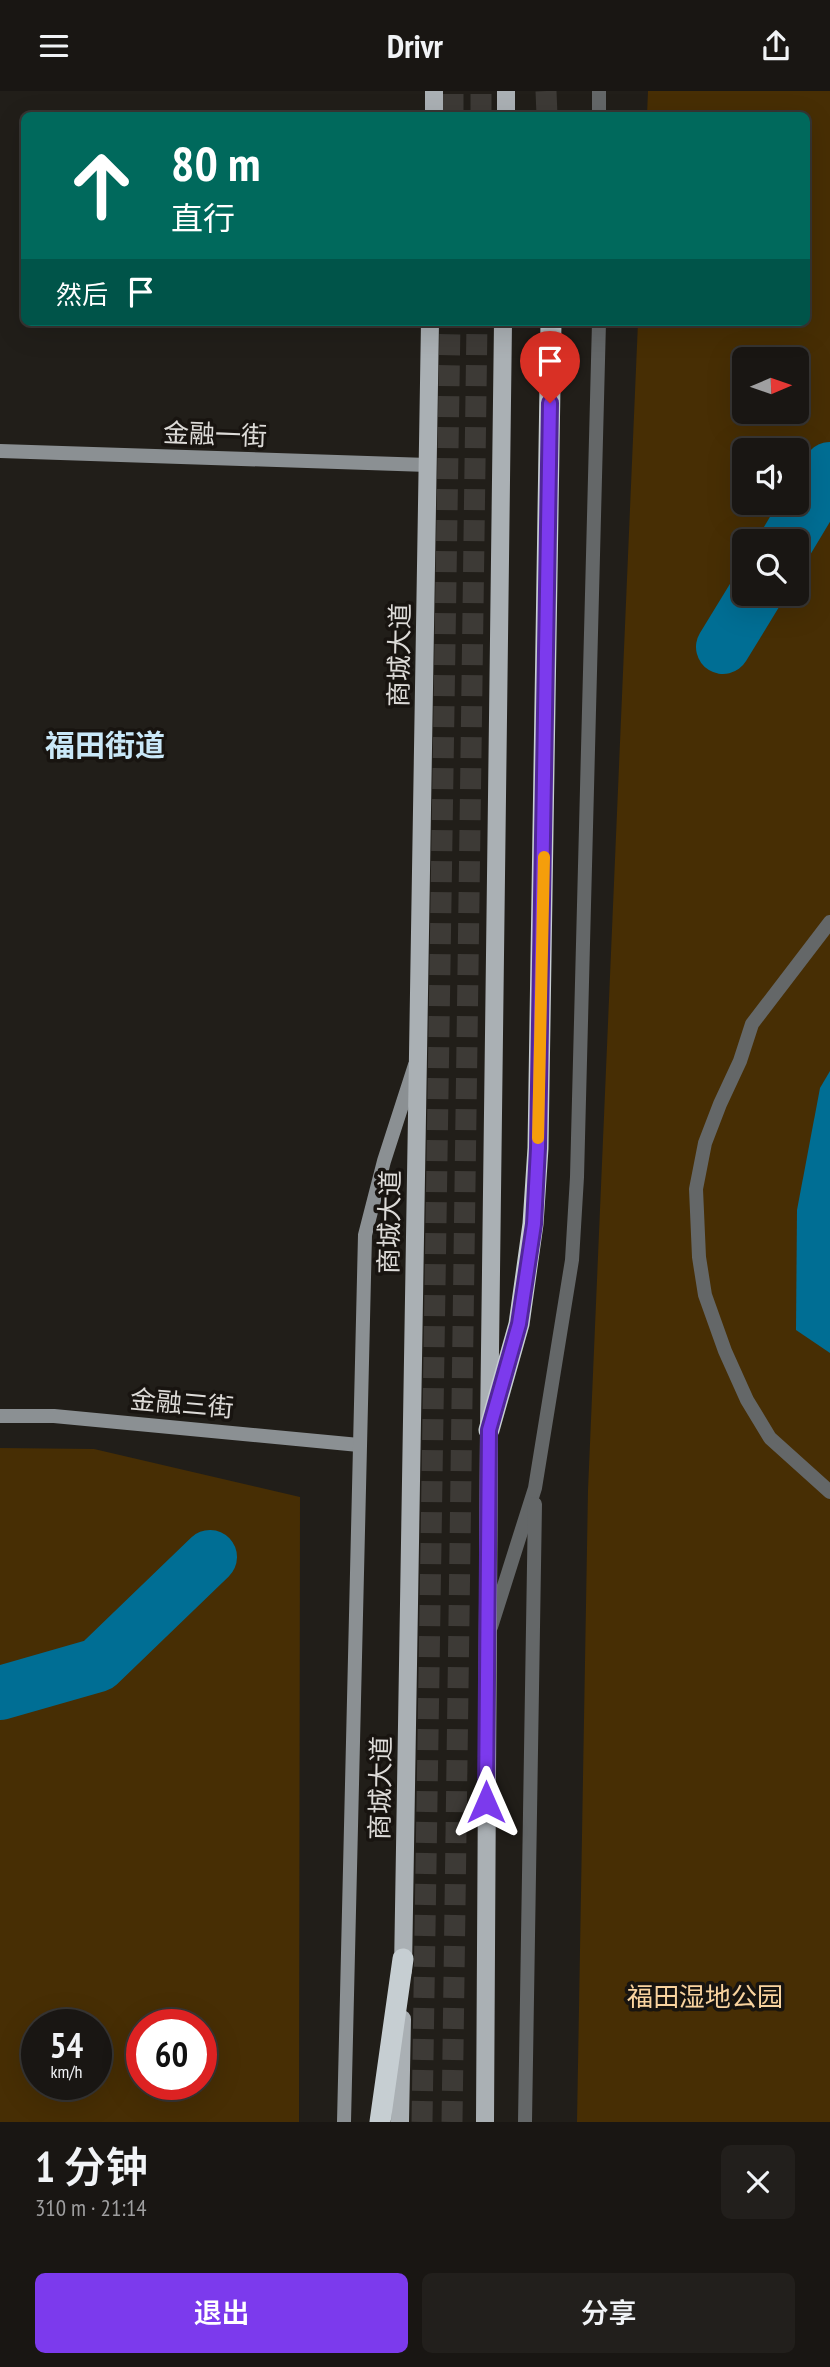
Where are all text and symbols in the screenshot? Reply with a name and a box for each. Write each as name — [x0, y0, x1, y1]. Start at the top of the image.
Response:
text: Drivr — [387, 25, 443, 67]
icon: menu — [35, 27, 73, 65]
icon: share — [757, 27, 795, 65]
text: 80 m — [171, 131, 260, 195]
icon: ahead — [56, 140, 147, 231]
text: 直行 — [171, 197, 235, 239]
icon: arrive — [122, 273, 160, 311]
text: 然后 — [56, 278, 108, 311]
pin — [520, 331, 580, 403]
icon: arrive — [531, 342, 569, 380]
north arrow — [732, 347, 808, 423]
map controls — [732, 347, 809, 606]
street label: 金融一街 — [162, 416, 268, 452]
button: sound — [732, 438, 809, 515]
button: search — [732, 529, 809, 606]
street label: 商城大道 — [382, 603, 416, 707]
district label: 福田街道 — [45, 725, 165, 764]
street label: 商城大道 — [372, 1170, 406, 1274]
street label: 金融三街 — [129, 1382, 235, 1424]
street label: 商城大道 — [363, 1736, 397, 1840]
position arrow — [449, 1765, 523, 1839]
park label: 福田湿地公园 — [627, 1980, 783, 2013]
speed limit sign: 60 — [126, 2009, 217, 2100]
text: 54 — [50, 2022, 83, 2068]
text: km/h — [51, 2060, 82, 2083]
text: 1 分钟 — [35, 2139, 148, 2194]
button: close — [721, 2145, 795, 2219]
text: 310 m · 21:14 — [35, 2193, 147, 2222]
button: 退出 — [35, 2273, 408, 2353]
button: 分享 — [422, 2273, 795, 2353]

